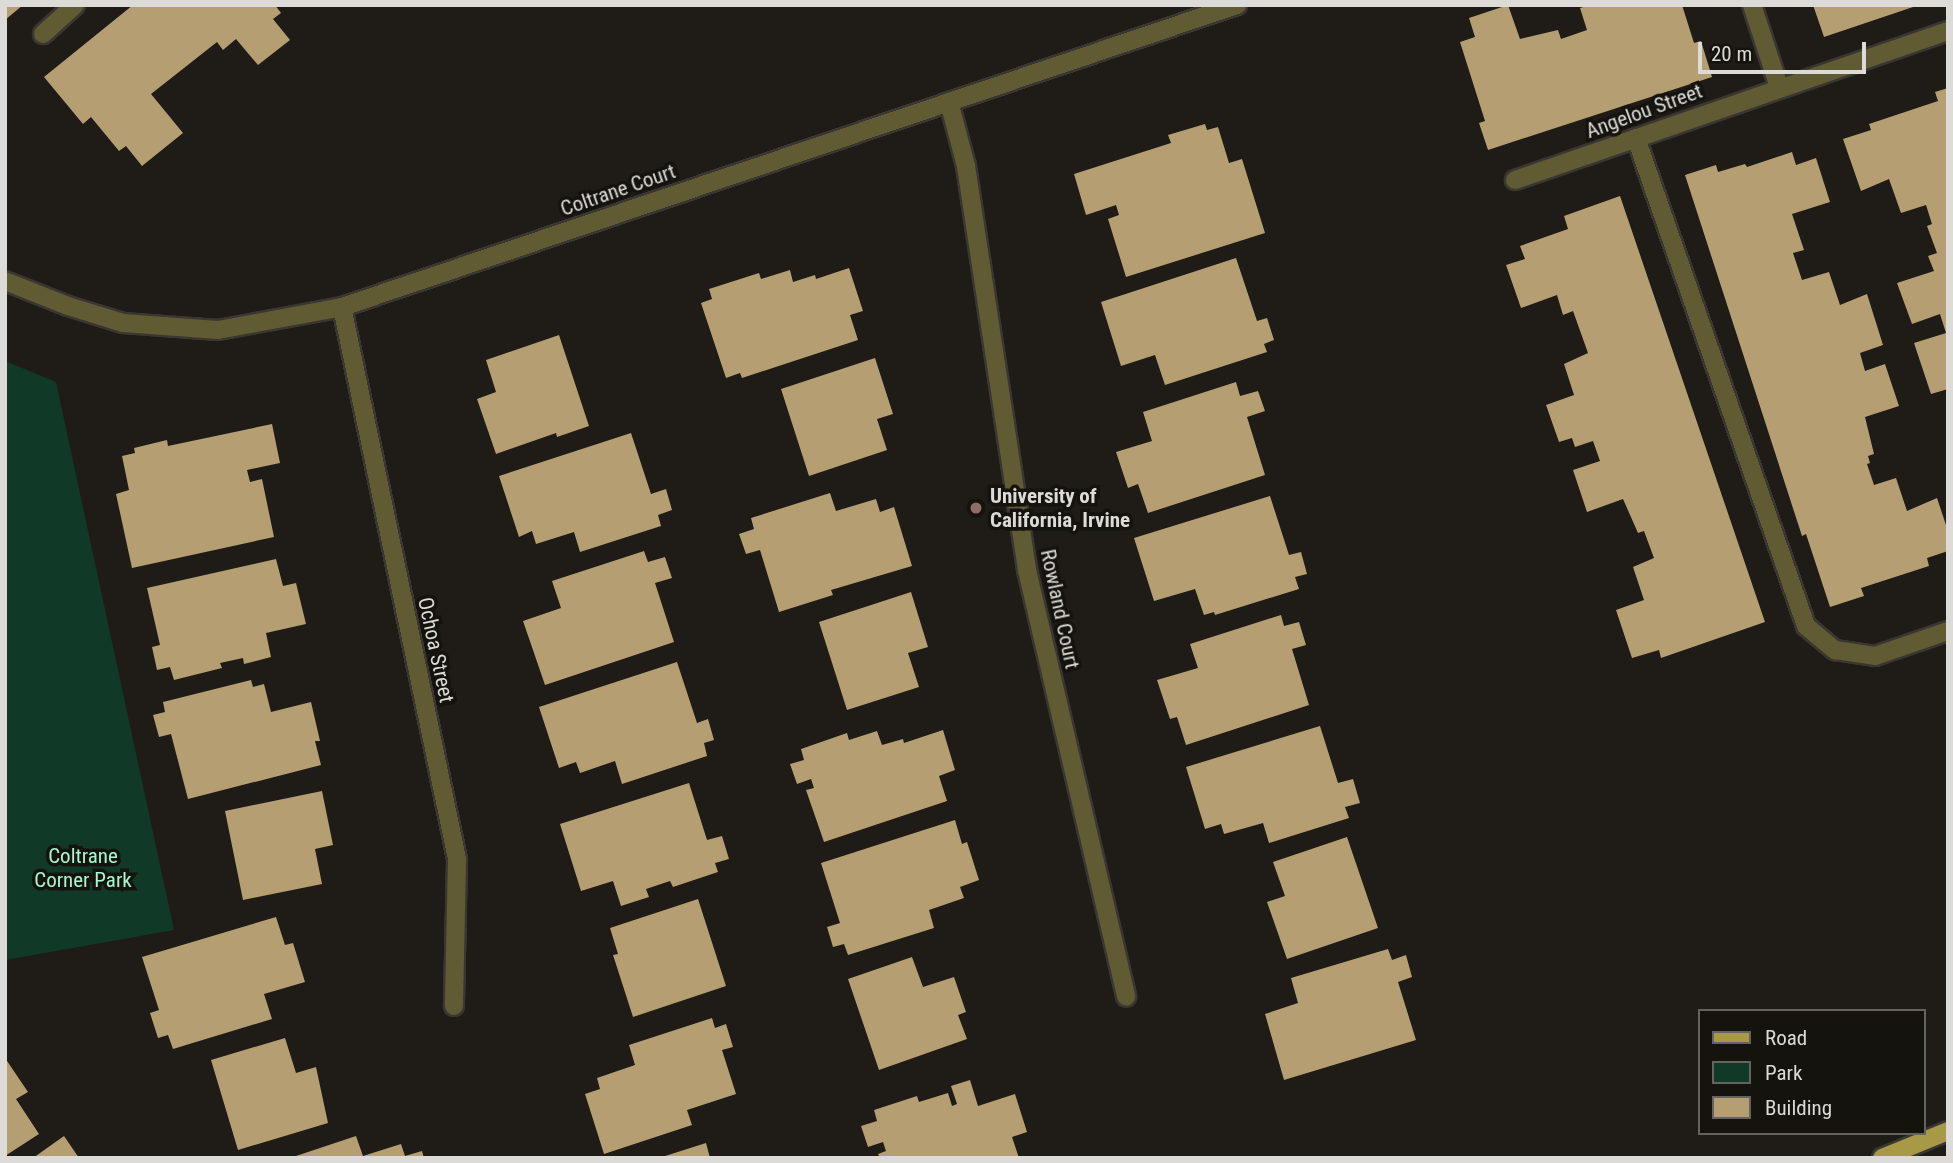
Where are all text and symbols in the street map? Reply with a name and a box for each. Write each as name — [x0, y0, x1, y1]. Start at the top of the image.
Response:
scale bar — [1701, 28, 1869, 72]
text: 20 m — [1711, 42, 1752, 66]
street label: Angelou Street — [1582, 78, 1706, 144]
street label: Coltrane Court — [557, 159, 679, 221]
place label: University of California, Irvine — [990, 483, 1130, 533]
marker: University of California, Irvine — [968, 500, 984, 516]
street label: Rowland Court — [1035, 547, 1085, 671]
street label: Ochoa Street — [413, 595, 459, 705]
park label: Coltrane Corner Park — [34, 843, 132, 893]
legend — [1698, 1009, 1925, 1135]
text: Road — [1765, 1026, 1807, 1050]
text: Park — [1765, 1061, 1802, 1085]
text: Building — [1765, 1096, 1832, 1120]

